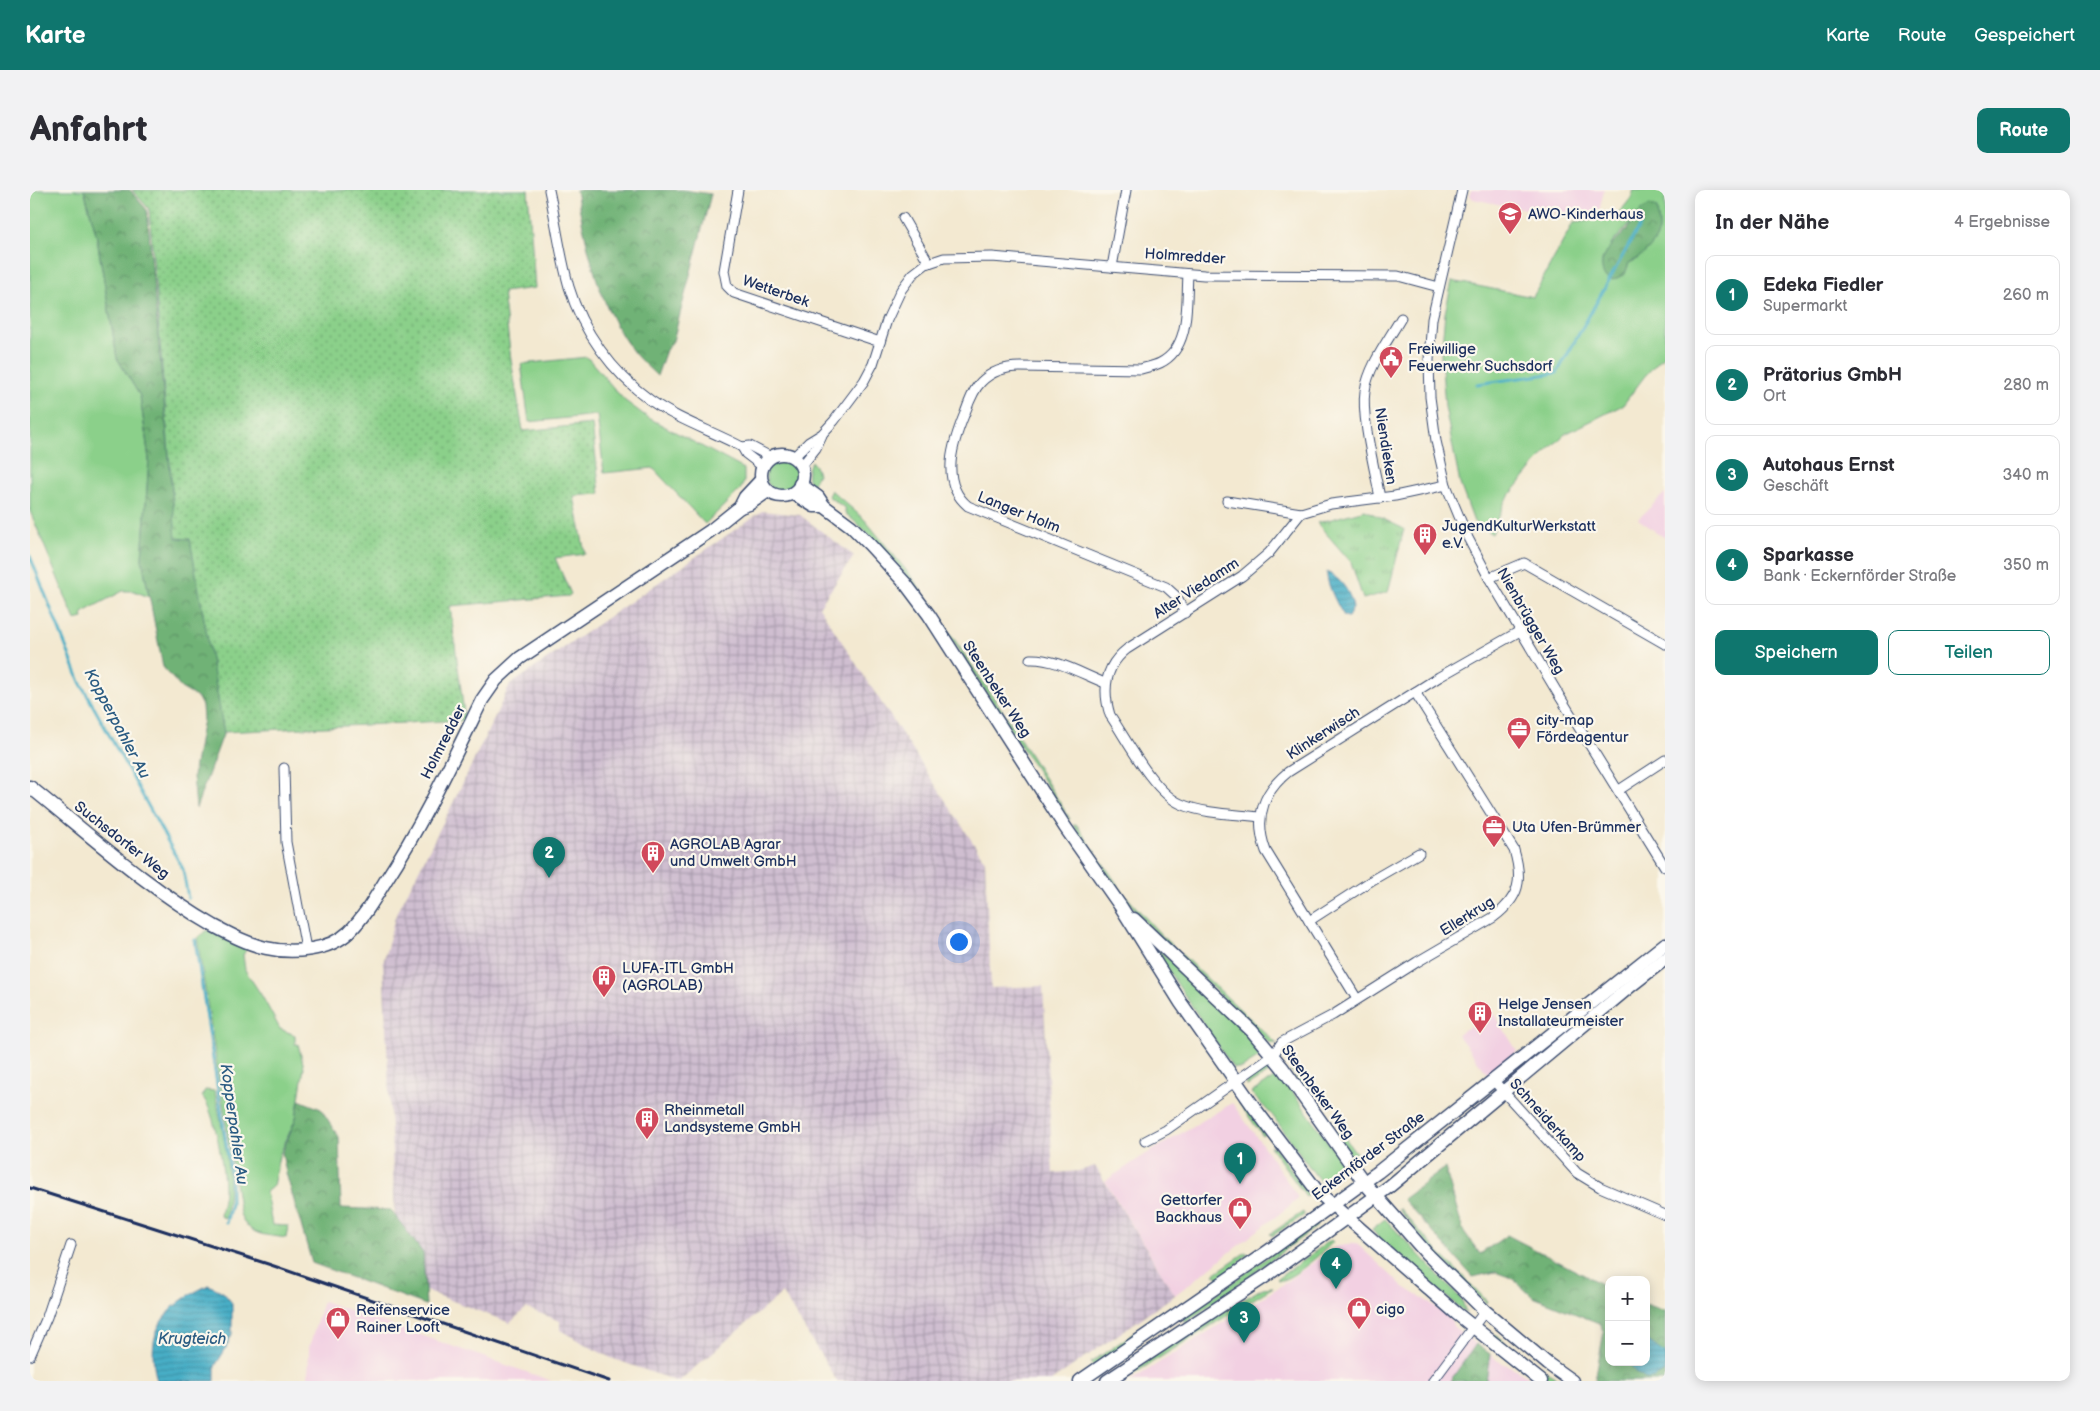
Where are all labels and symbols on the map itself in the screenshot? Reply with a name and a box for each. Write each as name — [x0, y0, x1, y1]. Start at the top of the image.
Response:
school or university icon: AWO-Kinderhaus — [1497, 201, 1523, 235]
place label: AWO-Kinderhaus — [1528, 205, 1644, 224]
street label: Holmredder — [1144, 244, 1226, 269]
street label: Wetterbek — [740, 271, 812, 312]
place label: Freiwillige Feuerwehr Suchsdorf — [1408, 340, 1553, 376]
public building icon: Freiwillige Feuerwehr Suchsdorf — [1378, 345, 1404, 379]
street label: Niendieken — [1370, 406, 1401, 486]
street label: Langer Holm — [975, 487, 1063, 538]
place label: JugendKulturWerkstatt e.V. — [1442, 517, 1596, 553]
building icon: JugendKulturWerkstatt e.V. — [1412, 522, 1438, 556]
street label: Alter Viedamm — [1150, 554, 1243, 623]
street label: Nienbrügger Weg — [1492, 564, 1569, 678]
street label: Steenbeker Weg — [958, 637, 1035, 741]
water label: Kopperpahler Au — [80, 665, 154, 782]
street label: Holmredder — [417, 701, 471, 783]
street label: Klinkerwisch — [1283, 703, 1364, 764]
place label: city-map Fördeagentur — [1536, 711, 1629, 747]
office icon: city-map Fördeagentur — [1506, 716, 1532, 750]
street label: Suchsdorfer Weg — [70, 797, 173, 884]
office icon: Uta Ufen-Brümmer — [1481, 814, 1507, 848]
place label: Uta Ufen-Brümmer — [1512, 818, 1641, 837]
place label: AGROLAB Agrar und Umwelt GmbH — [670, 835, 797, 871]
pin: 2 — [533, 837, 565, 878]
building icon: AGROLAB Agrar und Umwelt GmbH — [640, 840, 666, 874]
street label: Ellerkrug — [1437, 892, 1498, 941]
your location — [946, 929, 972, 955]
place label: LUFA-ITL GmbH (AGROLAB) — [622, 959, 734, 995]
building icon: LUFA-ITL GmbH (AGROLAB) — [591, 964, 617, 998]
place label: Helge Jensen Installateurmeister — [1498, 995, 1624, 1031]
building icon: Helge Jensen Installateurmeister — [1467, 1000, 1493, 1034]
street label: Steenbeker Weg — [1277, 1041, 1358, 1143]
water label: Kopperpahler Au — [216, 1063, 251, 1186]
street label: Schneiderkamp — [1505, 1075, 1590, 1166]
place label: Rheinmetall Landsysteme GmbH — [664, 1101, 801, 1137]
building icon: Rheinmetall Landsysteme GmbH — [634, 1106, 660, 1140]
street label: Eckernförder Straße — [1308, 1108, 1429, 1205]
pin: 1 — [1224, 1143, 1256, 1184]
place label: Gettorfer Backhaus — [1155, 1191, 1223, 1227]
shop icon: Gettorfer Backhaus — [1227, 1196, 1253, 1230]
pin: 4 — [1320, 1248, 1352, 1289]
shop icon: cigo — [1346, 1296, 1372, 1330]
place label: cigo — [1376, 1300, 1405, 1319]
place label: Reifenservice Rainer Looft — [356, 1301, 450, 1337]
pin: 3 — [1228, 1302, 1260, 1343]
shop icon: Reifenservice Rainer Looft — [325, 1306, 351, 1340]
water label: Krugteich — [158, 1330, 227, 1349]

